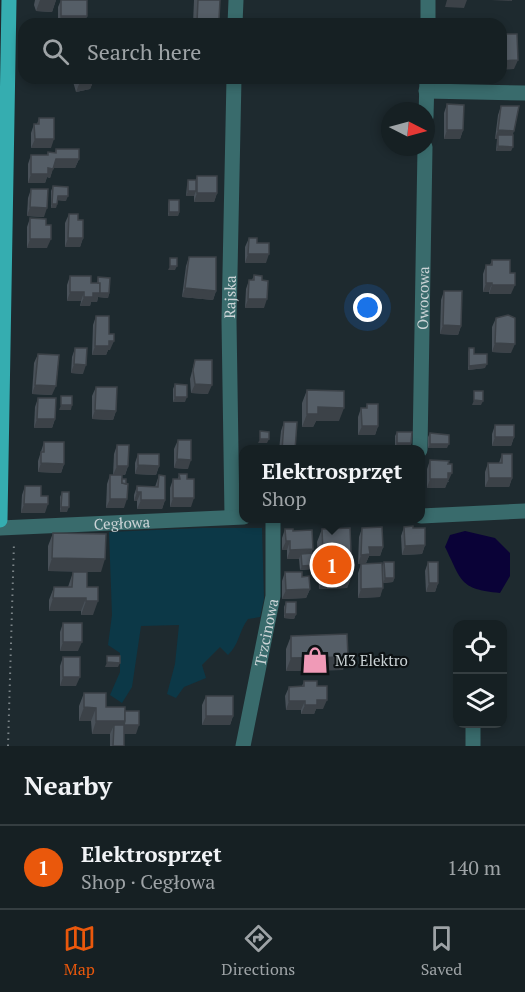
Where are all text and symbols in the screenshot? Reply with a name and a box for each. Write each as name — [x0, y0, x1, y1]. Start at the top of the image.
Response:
search box — [18, 18, 507, 84]
icon: search — [39, 35, 72, 68]
text: Search here — [87, 37, 201, 66]
north arrow — [381, 102, 435, 156]
street label: Owocowa — [412, 266, 433, 330]
street label: Rajska — [219, 275, 240, 319]
your location — [353, 293, 382, 322]
popup — [239, 445, 425, 523]
text: Elektrosprzęt — [262, 456, 402, 485]
text: Shop — [262, 485, 306, 512]
street label: Cegłowa — [93, 511, 151, 534]
pin: 1 — [312, 542, 352, 588]
street label: Trzcinowa — [249, 596, 282, 668]
map controls — [453, 620, 507, 728]
button: locate — [453, 620, 507, 674]
shop icon: M3 Elektro — [300, 645, 330, 675]
place label: M3 Elektro — [335, 650, 408, 670]
button: layers — [453, 674, 507, 728]
text: Nearby — [24, 768, 112, 802]
text: Elektrosprzęt — [81, 839, 222, 868]
text: 1 — [38, 854, 49, 881]
text: 140 m — [447, 854, 501, 881]
text: Shop · Cegłowa — [81, 868, 215, 895]
tab: Map — [63, 922, 96, 980]
tab: Directions — [221, 922, 295, 980]
tab: Saved — [421, 922, 462, 980]

